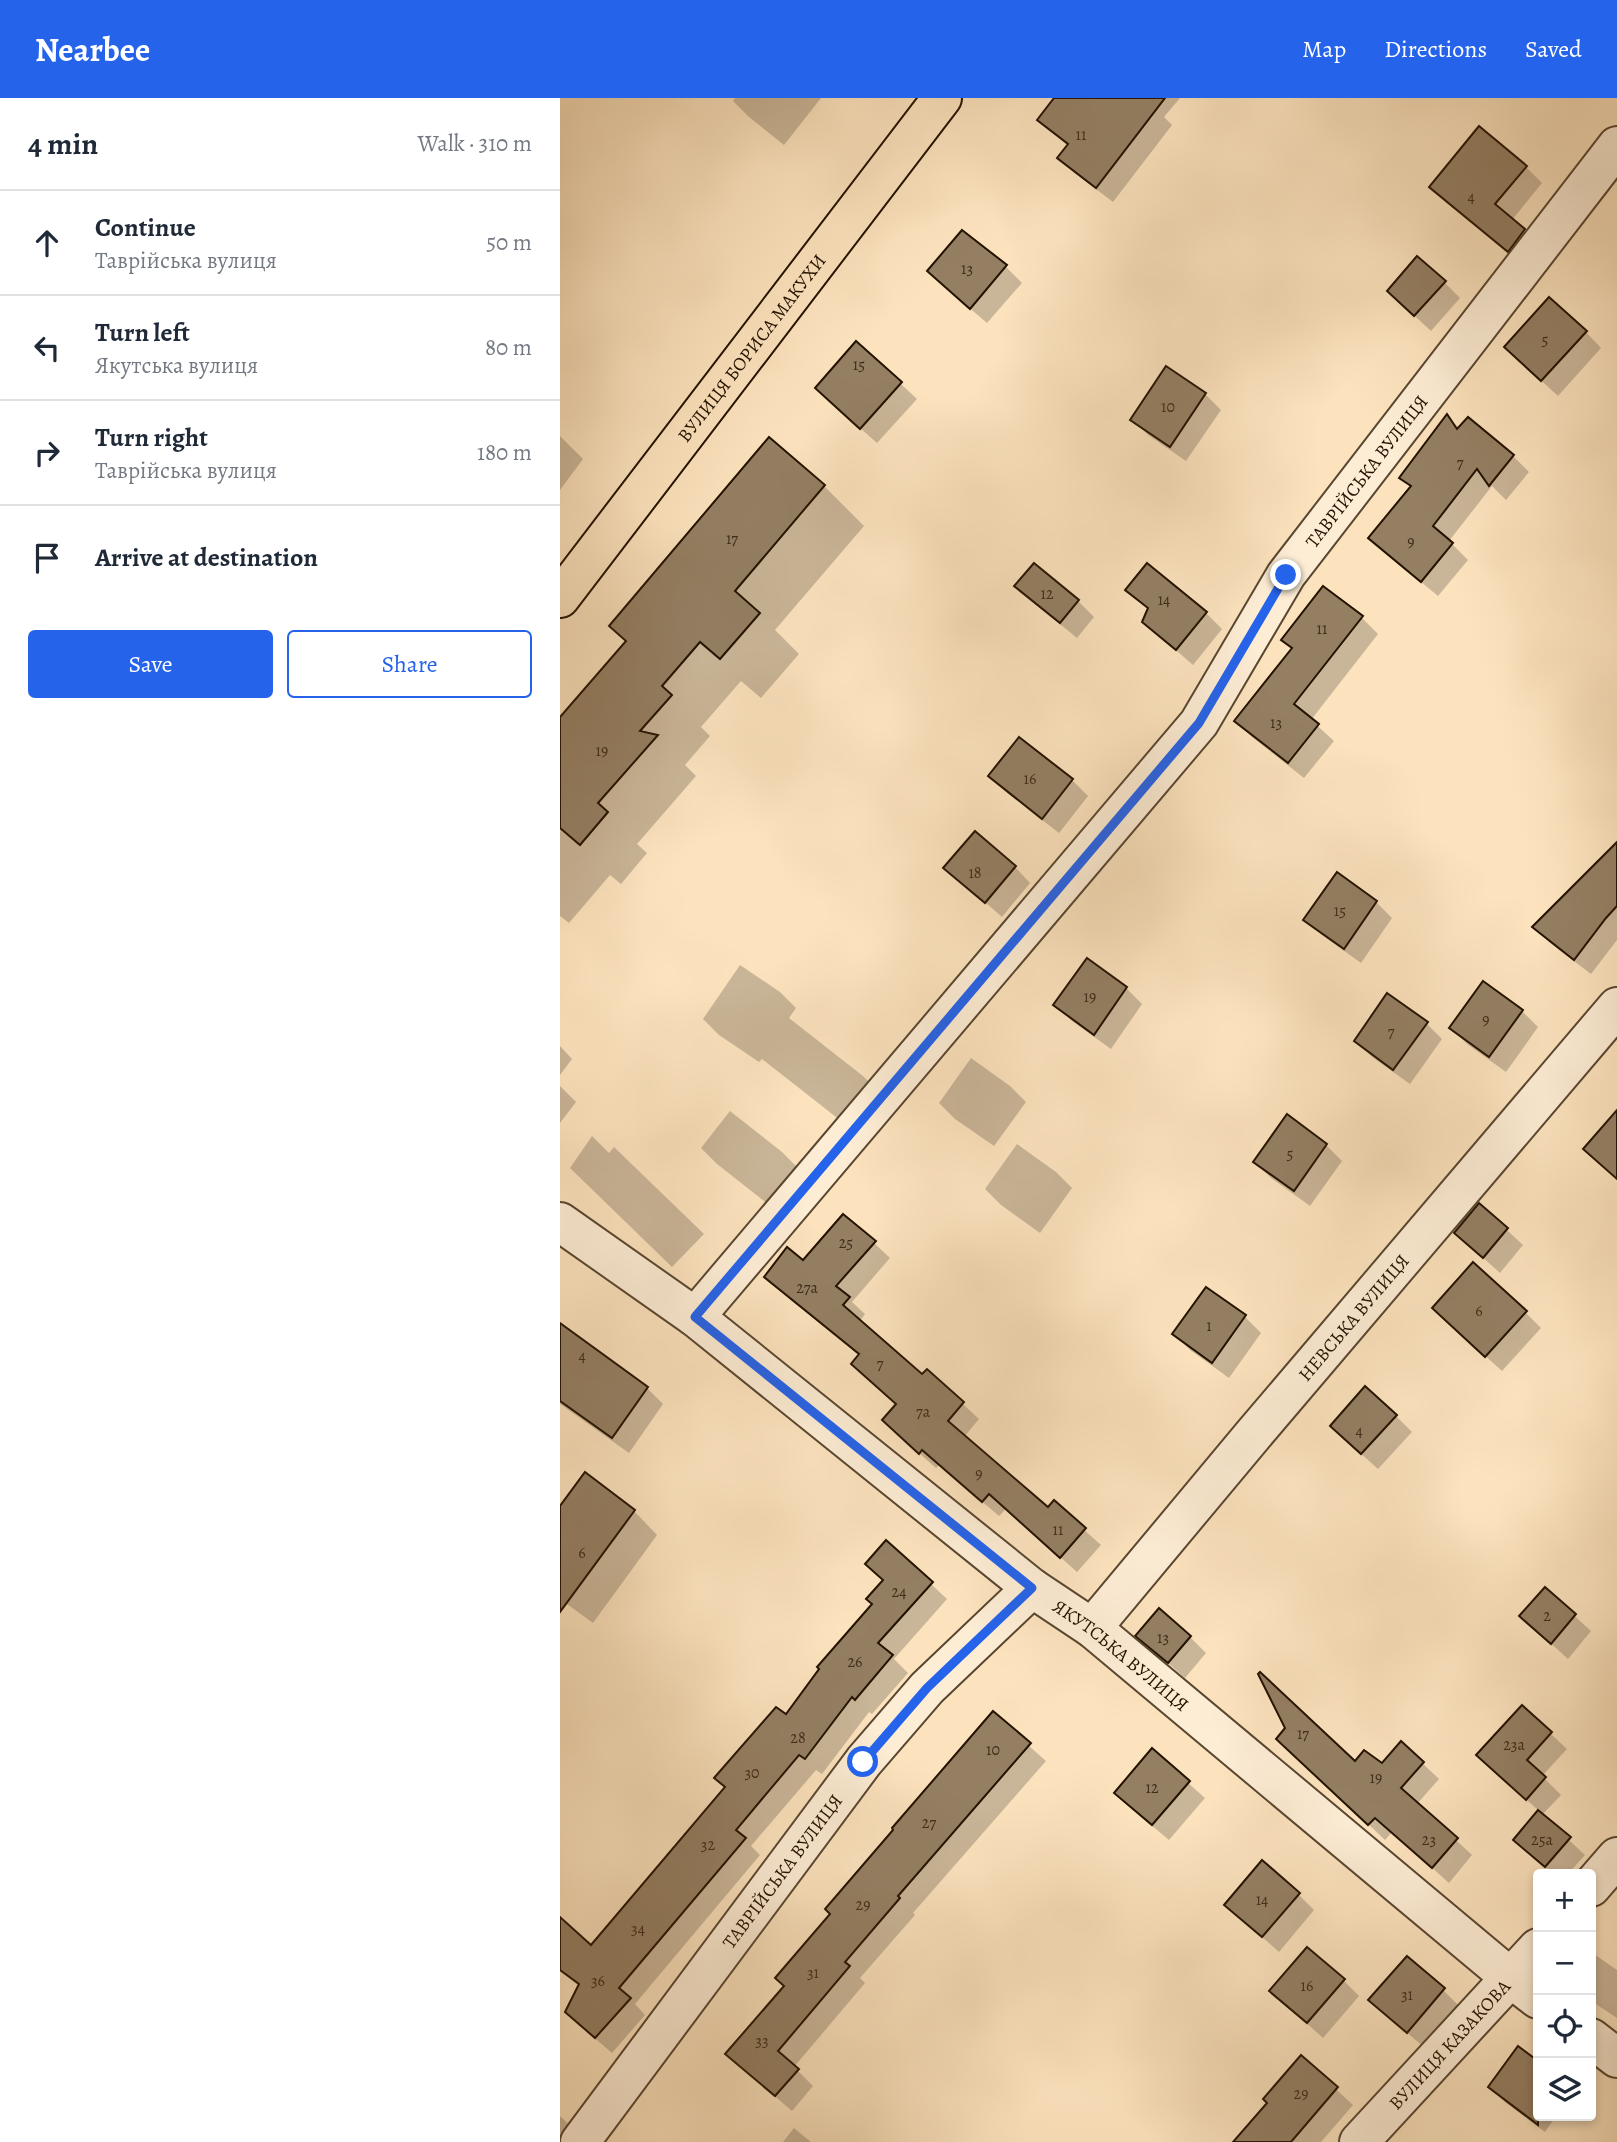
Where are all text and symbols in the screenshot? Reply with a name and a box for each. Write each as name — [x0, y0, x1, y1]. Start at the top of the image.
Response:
text: Nearbee — [35, 27, 150, 72]
text: Map — [1302, 33, 1346, 65]
text: Directions — [1384, 33, 1487, 65]
text: Saved — [1525, 33, 1582, 65]
text: 4 min — [28, 124, 98, 164]
house number: 11 — [1076, 124, 1087, 146]
text: Walk · 310 m — [418, 128, 532, 159]
house number: 4 — [1467, 186, 1475, 208]
text: Continue — [95, 210, 196, 245]
icon: ahead — [28, 224, 66, 262]
text: 50 m — [486, 227, 532, 258]
text: Таврійська вулиця — [95, 245, 277, 276]
street label: ВУЛИЦЯ БОРИСА МАКУХИ — [672, 249, 832, 448]
house number: 13 — [961, 258, 973, 280]
text: Turn left — [95, 315, 190, 350]
icon: left — [28, 329, 66, 367]
house number: 5 — [1542, 329, 1549, 351]
text: 80 m — [485, 332, 532, 363]
text: Якутська вулиця — [95, 350, 258, 381]
house number: 15 — [853, 354, 865, 376]
street label: ТАВРІЙСЬКА ВУЛИЦЯ — [1300, 390, 1434, 553]
house number: 10 — [1161, 396, 1175, 418]
text: Turn right — [95, 420, 208, 455]
icon: right — [28, 434, 66, 472]
text: 180 m — [477, 437, 532, 468]
house number: 7 — [1457, 452, 1464, 474]
text: Таврійська вулиця — [95, 455, 277, 486]
house number: 17 — [726, 528, 738, 550]
house number: 9 — [1407, 531, 1415, 553]
icon: arrive — [28, 539, 66, 577]
text: Arrive at destination — [95, 540, 318, 575]
route end — [1270, 559, 1301, 590]
house number: 12 — [1040, 583, 1054, 605]
house number: 14 — [1158, 589, 1170, 611]
house number: 11 — [1317, 618, 1328, 640]
button: Save — [28, 630, 273, 698]
button: Share — [287, 630, 532, 698]
house number: 13 — [1270, 712, 1282, 734]
house number: 19 — [596, 740, 608, 762]
house number: 16 — [1024, 768, 1036, 790]
house number: 18 — [968, 862, 982, 884]
house number: 15 — [1334, 900, 1346, 922]
house number: 19 — [1084, 986, 1096, 1008]
house number: 9 — [1482, 1009, 1490, 1031]
house number: 7 — [1388, 1021, 1395, 1043]
house number: 5 — [1287, 1143, 1294, 1165]
house number: 25 — [839, 1232, 853, 1254]
street label: НЕВСЬКА ВУЛИЦЯ — [1292, 1249, 1416, 1387]
house number: 27а — [796, 1277, 818, 1299]
house number: 6 — [1475, 1300, 1483, 1322]
house number: 1 — [1206, 1315, 1212, 1337]
house number: 4 — [578, 1345, 586, 1367]
house number: 7 — [877, 1353, 884, 1375]
house number: 7а — [916, 1401, 931, 1423]
house number: 4 — [1355, 1420, 1363, 1442]
house number: 9 — [975, 1463, 983, 1485]
house number: 11 — [1053, 1519, 1064, 1541]
house number: 6 — [578, 1542, 586, 1564]
house number: 24 — [892, 1581, 906, 1603]
street label: ЯКУТСЬКА ВУЛИЦЯ — [1047, 1593, 1194, 1718]
house number: 2 — [1543, 1605, 1551, 1627]
house number: 13 — [1157, 1627, 1169, 1649]
house number: 26 — [848, 1651, 863, 1673]
house number: 17 — [1297, 1723, 1309, 1745]
house number: 28 — [790, 1727, 806, 1749]
house number: 23а — [1503, 1734, 1525, 1756]
house number: 10 — [986, 1739, 1000, 1761]
route start — [847, 1746, 878, 1777]
house number: 30 — [744, 1762, 760, 1784]
house number: 19 — [1370, 1767, 1382, 1789]
house number: 12 — [1145, 1777, 1159, 1799]
street label: ТАВРІЙСЬКА ВУЛИЦЯ — [717, 1789, 849, 1954]
house number: 27 — [922, 1812, 936, 1834]
house number: 23 — [1422, 1829, 1436, 1851]
house number: 25а — [1531, 1829, 1554, 1851]
house number: 32 — [701, 1834, 716, 1856]
map controls — [1533, 1869, 1596, 2121]
button: + — [1533, 1869, 1596, 1932]
house number: 14 — [1256, 1889, 1268, 1911]
house number: 29 — [856, 1894, 870, 1916]
house number: 34 — [631, 1918, 645, 1940]
button: − — [1533, 1932, 1596, 1995]
house number: 31 — [807, 1962, 820, 1984]
house number: 36 — [591, 1970, 605, 1992]
street label: ВУЛИЦЯ КАЗАКОВА — [1383, 1973, 1517, 2116]
house number: 16 — [1301, 1975, 1313, 1997]
house number: 31 — [1401, 1984, 1414, 2006]
button: locate — [1533, 1995, 1596, 2058]
house number: 33 — [755, 2030, 769, 2052]
button: layers — [1533, 2058, 1596, 2121]
house number: 29 — [1294, 2083, 1308, 2105]

